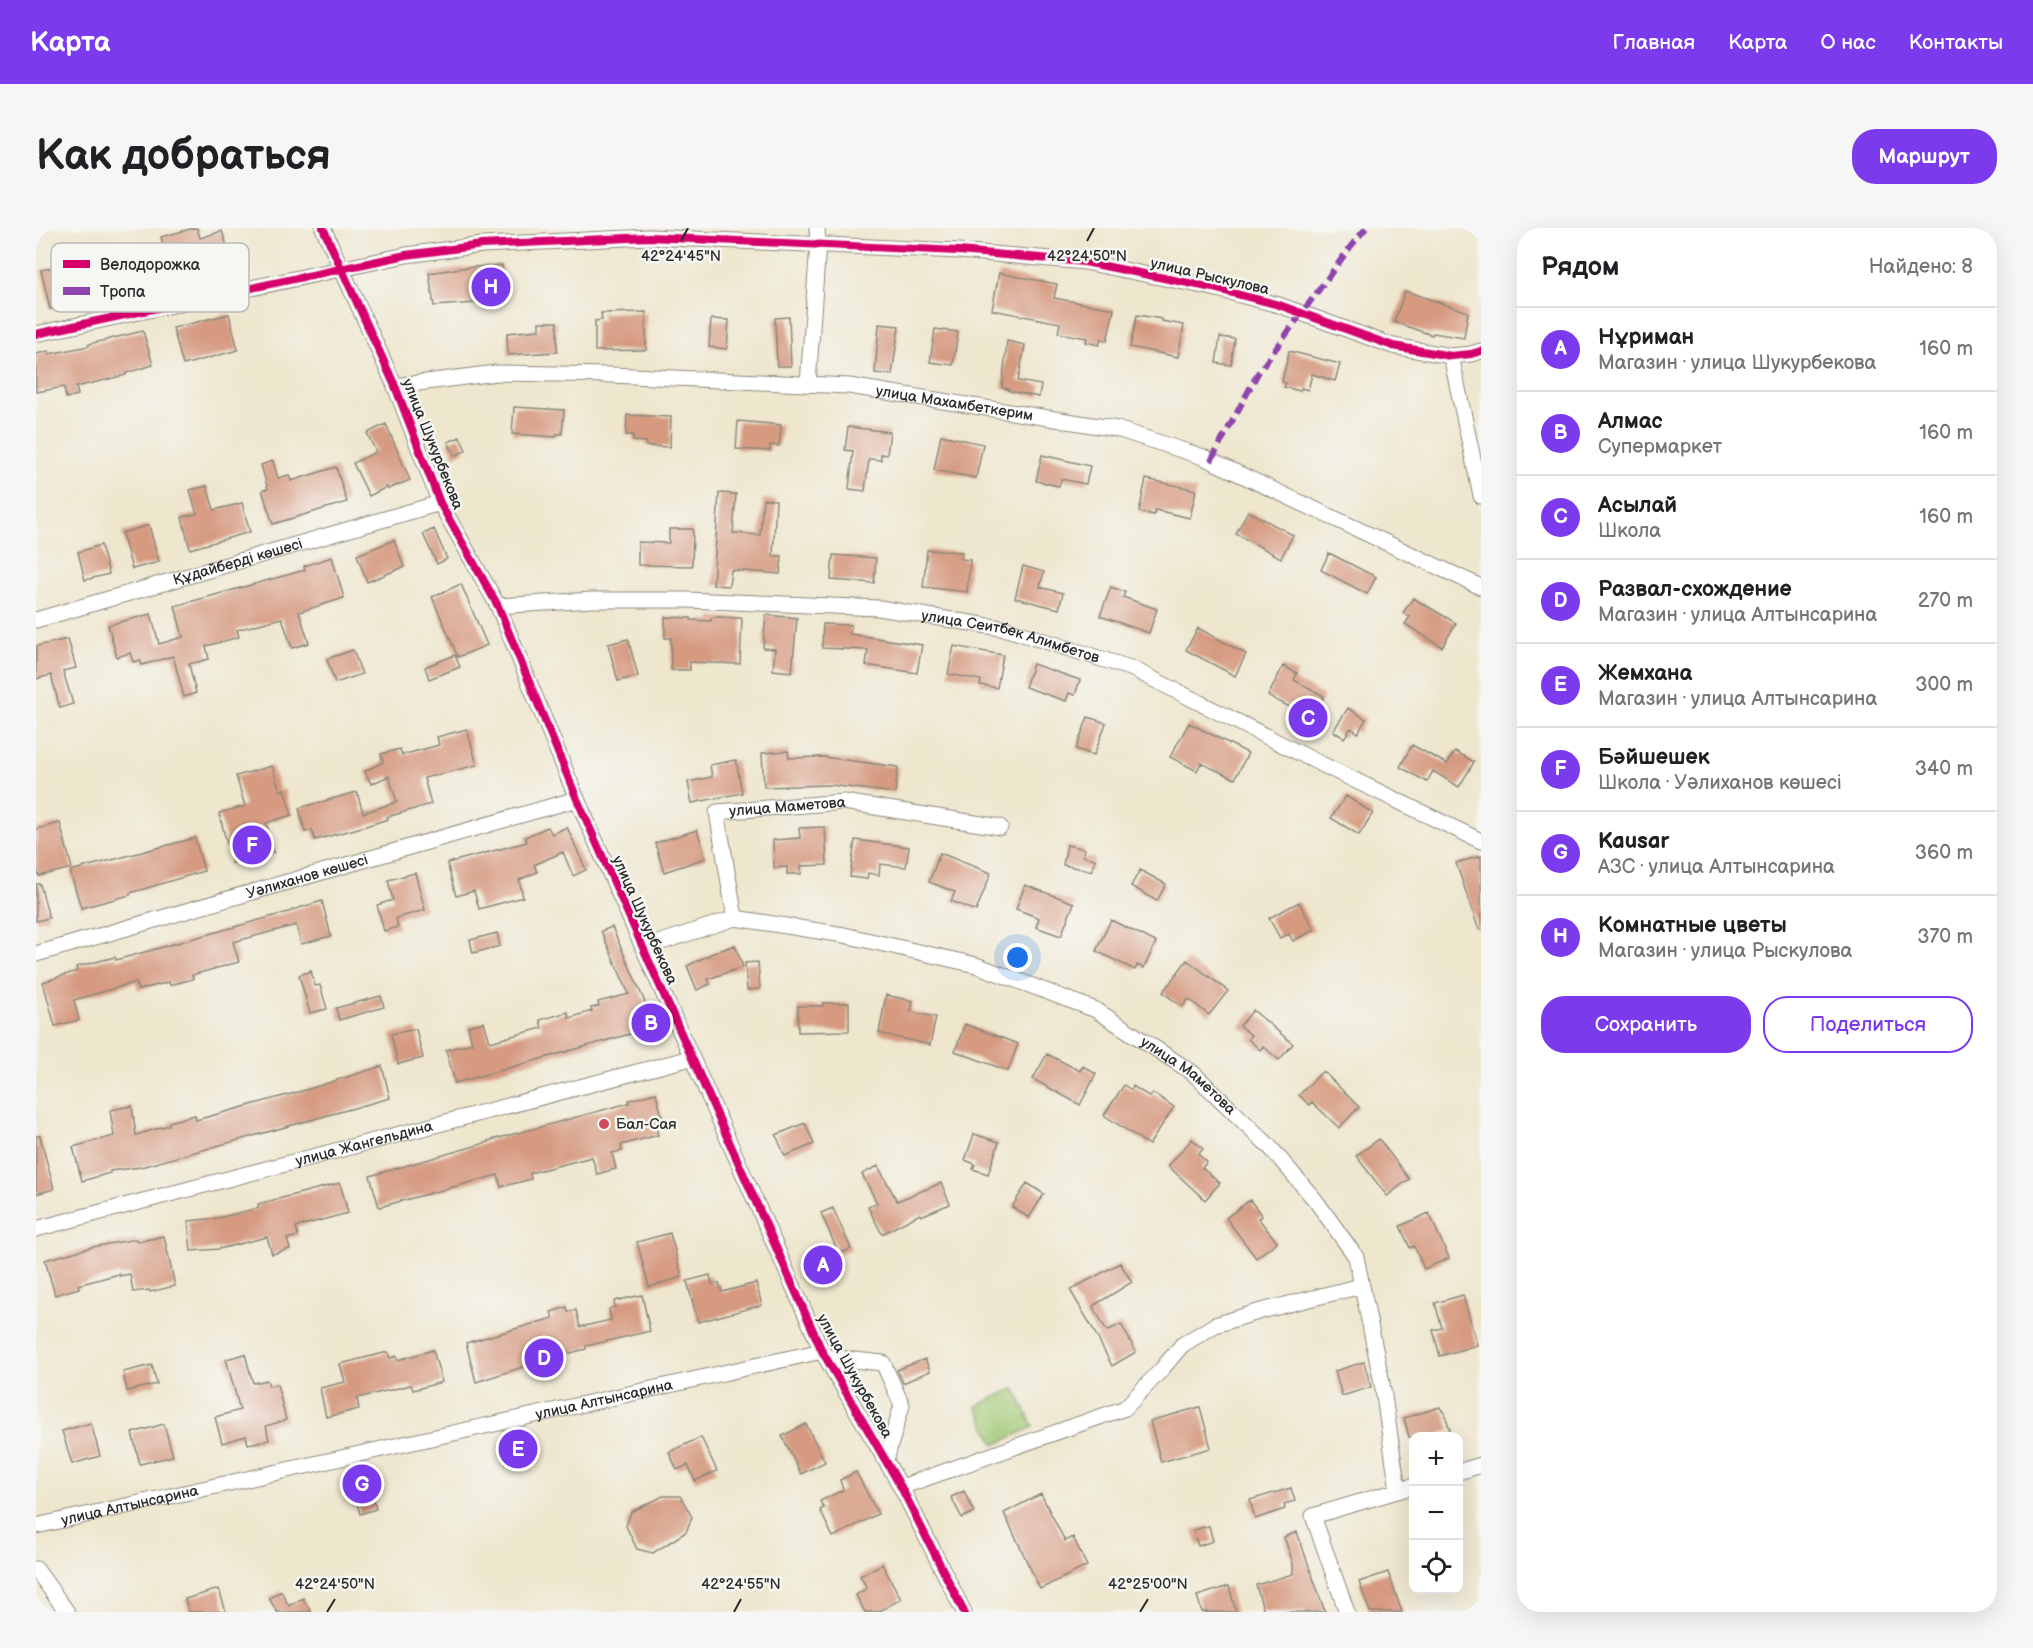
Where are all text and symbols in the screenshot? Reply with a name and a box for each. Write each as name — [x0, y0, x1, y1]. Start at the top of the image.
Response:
text: Карта — [30, 26, 110, 59]
text: Главная — [1612, 30, 1695, 55]
text: Карта — [1728, 30, 1787, 55]
text: О нас — [1820, 30, 1876, 55]
text: Контакты — [1909, 30, 2003, 55]
button: Маршрут — [1852, 129, 1997, 184]
text: Как добраться — [36, 131, 331, 182]
legend — [51, 243, 249, 312]
text: 42°24'45"N — [641, 247, 721, 266]
text: 42°24'50"N — [1047, 247, 1127, 266]
text: Рядом — [1541, 252, 1619, 283]
street label: улица Рыскулова — [1149, 254, 1271, 299]
text: Найдено: 8 — [1869, 255, 1973, 279]
text: Велодорожка — [100, 256, 201, 275]
pin: H — [472, 264, 510, 310]
text: Тропа — [100, 283, 146, 302]
text: Нұриман — [1598, 324, 1694, 351]
text: A — [1554, 337, 1567, 361]
text: 160 m — [1919, 337, 1973, 361]
text: Магазин · улица Шукурбекова — [1598, 351, 1876, 375]
street label: улица Шукурбекова — [398, 376, 467, 512]
street label: улица Махамбеткерим — [874, 381, 1035, 425]
text: Алмас — [1598, 408, 1663, 435]
text: B — [1553, 421, 1568, 445]
text: 160 m — [1919, 421, 1973, 445]
text: Супермаркет — [1598, 435, 1722, 459]
text: Асылай — [1598, 492, 1677, 519]
text: C — [1553, 505, 1568, 529]
text: 160 m — [1919, 505, 1973, 529]
text: Школа — [1598, 519, 1661, 543]
street label: Құдайберді көшесі — [171, 534, 305, 590]
text: Развал-схождение — [1598, 576, 1792, 603]
text: D — [1554, 589, 1567, 613]
text: 270 m — [1918, 589, 1973, 613]
text: Магазин · улица Алтынсарина — [1598, 603, 1877, 627]
street label: улица Сеитбек Алимбетов — [920, 606, 1102, 668]
text: Жемхана — [1598, 660, 1692, 687]
text: E — [1554, 673, 1567, 697]
text: 300 m — [1915, 673, 1973, 697]
text: Магазин · улица Алтынсарина — [1598, 687, 1877, 711]
pin: C — [1288, 696, 1328, 740]
text: Бәйшешек — [1598, 744, 1710, 771]
text: F — [1554, 757, 1567, 781]
text: 340 m — [1915, 757, 1973, 781]
text: Школа · Уәлиханов көшесі — [1598, 771, 1842, 795]
street label: улица Маметова — [728, 793, 846, 821]
pin: F — [232, 822, 272, 868]
text: Kausar — [1598, 828, 1669, 855]
text: G — [1553, 841, 1568, 865]
text: 360 m — [1915, 841, 1973, 865]
street label: Уәлиханов көшесі — [244, 850, 370, 903]
street label: улица Шукурбекова — [608, 853, 682, 988]
text: АЗС · улица Алтынсарина — [1598, 855, 1835, 879]
text: Комнатные цветы — [1598, 912, 1787, 939]
text: H — [1553, 925, 1568, 949]
text: 370 m — [1917, 925, 1973, 949]
text: Магазин · улица Рыскулова — [1598, 939, 1852, 963]
your location — [1003, 943, 1032, 972]
button: Сохранить — [1541, 996, 1751, 1053]
button: Поделиться — [1763, 996, 1973, 1053]
pin: B — [632, 1000, 670, 1046]
street label: улица Маметова — [1137, 1032, 1240, 1119]
place label: Бал-Сая — [616, 1115, 677, 1134]
street label: улица Жангельдина — [293, 1117, 435, 1171]
marker: Бал-Сая — [597, 1117, 611, 1131]
pin: A — [804, 1242, 842, 1288]
street label: улица Шукурбекова — [813, 1311, 897, 1442]
pin: D — [524, 1336, 564, 1380]
street label: улица Алтынсарина — [534, 1375, 675, 1424]
pin: E — [498, 1426, 538, 1472]
map controls — [1409, 1432, 1463, 1594]
button: + — [1409, 1432, 1463, 1486]
pin: G — [342, 1462, 382, 1506]
street label: улица Алтынсарина — [59, 1481, 200, 1530]
button: − — [1409, 1486, 1463, 1540]
button: locate — [1409, 1540, 1463, 1594]
text: 42°24'50"N — [295, 1575, 375, 1594]
text: 42°24'55"N — [701, 1575, 781, 1594]
text: 42°25'00"N — [1108, 1575, 1188, 1594]

